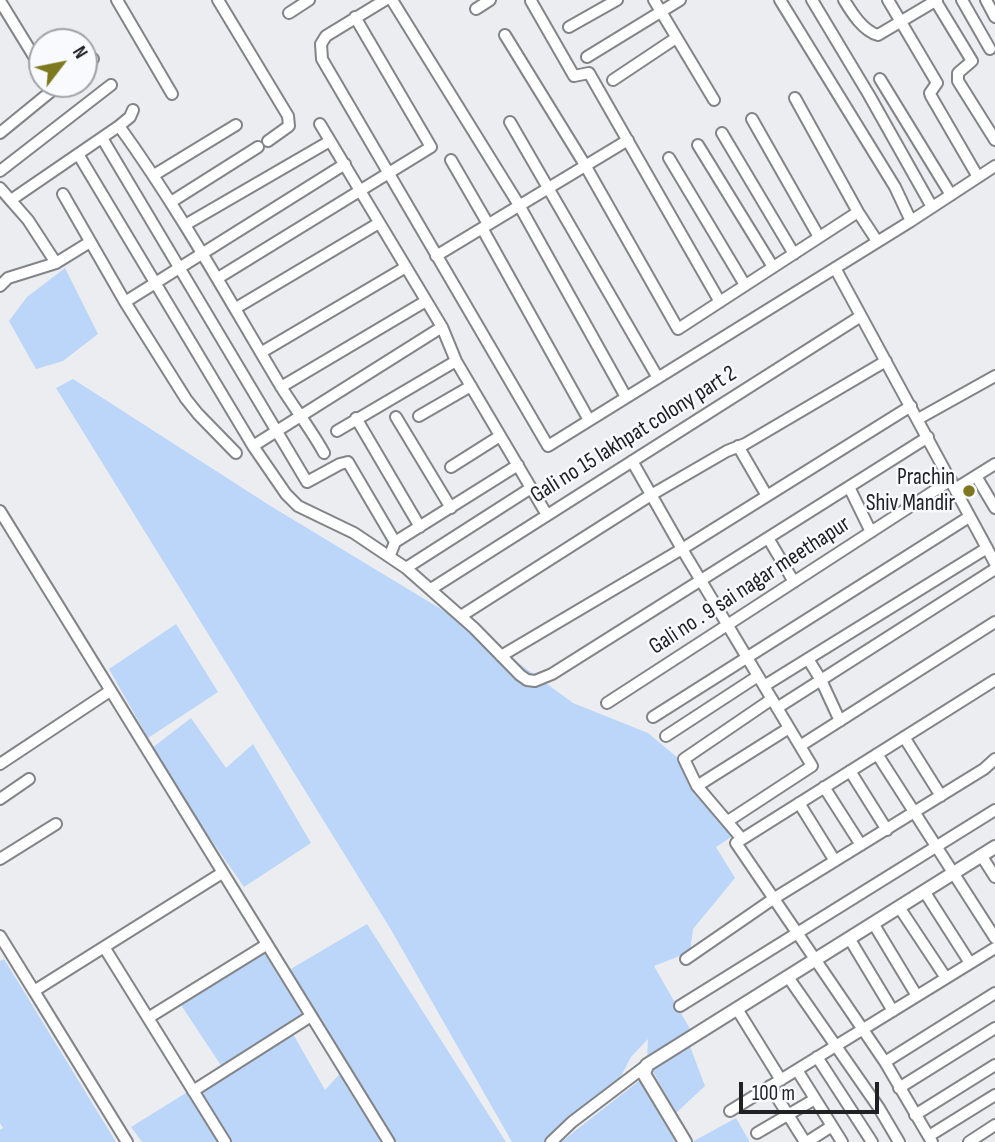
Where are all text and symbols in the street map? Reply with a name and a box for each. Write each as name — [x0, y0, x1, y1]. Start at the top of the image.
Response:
north arrow — [28, 28, 98, 98]
text: N — [67, 42, 92, 63]
street label: Gali no 15 lakhpat colony part 2 — [526, 360, 742, 510]
place label: Prachin Shiv Mandir — [866, 464, 955, 518]
marker: Prachin Shiv Mandir — [961, 483, 977, 499]
street label: Gali no . 9 sai nagar meethapur — [644, 511, 856, 661]
scale bar — [743, 1068, 883, 1112]
text: 100 m — [752, 1081, 795, 1106]

